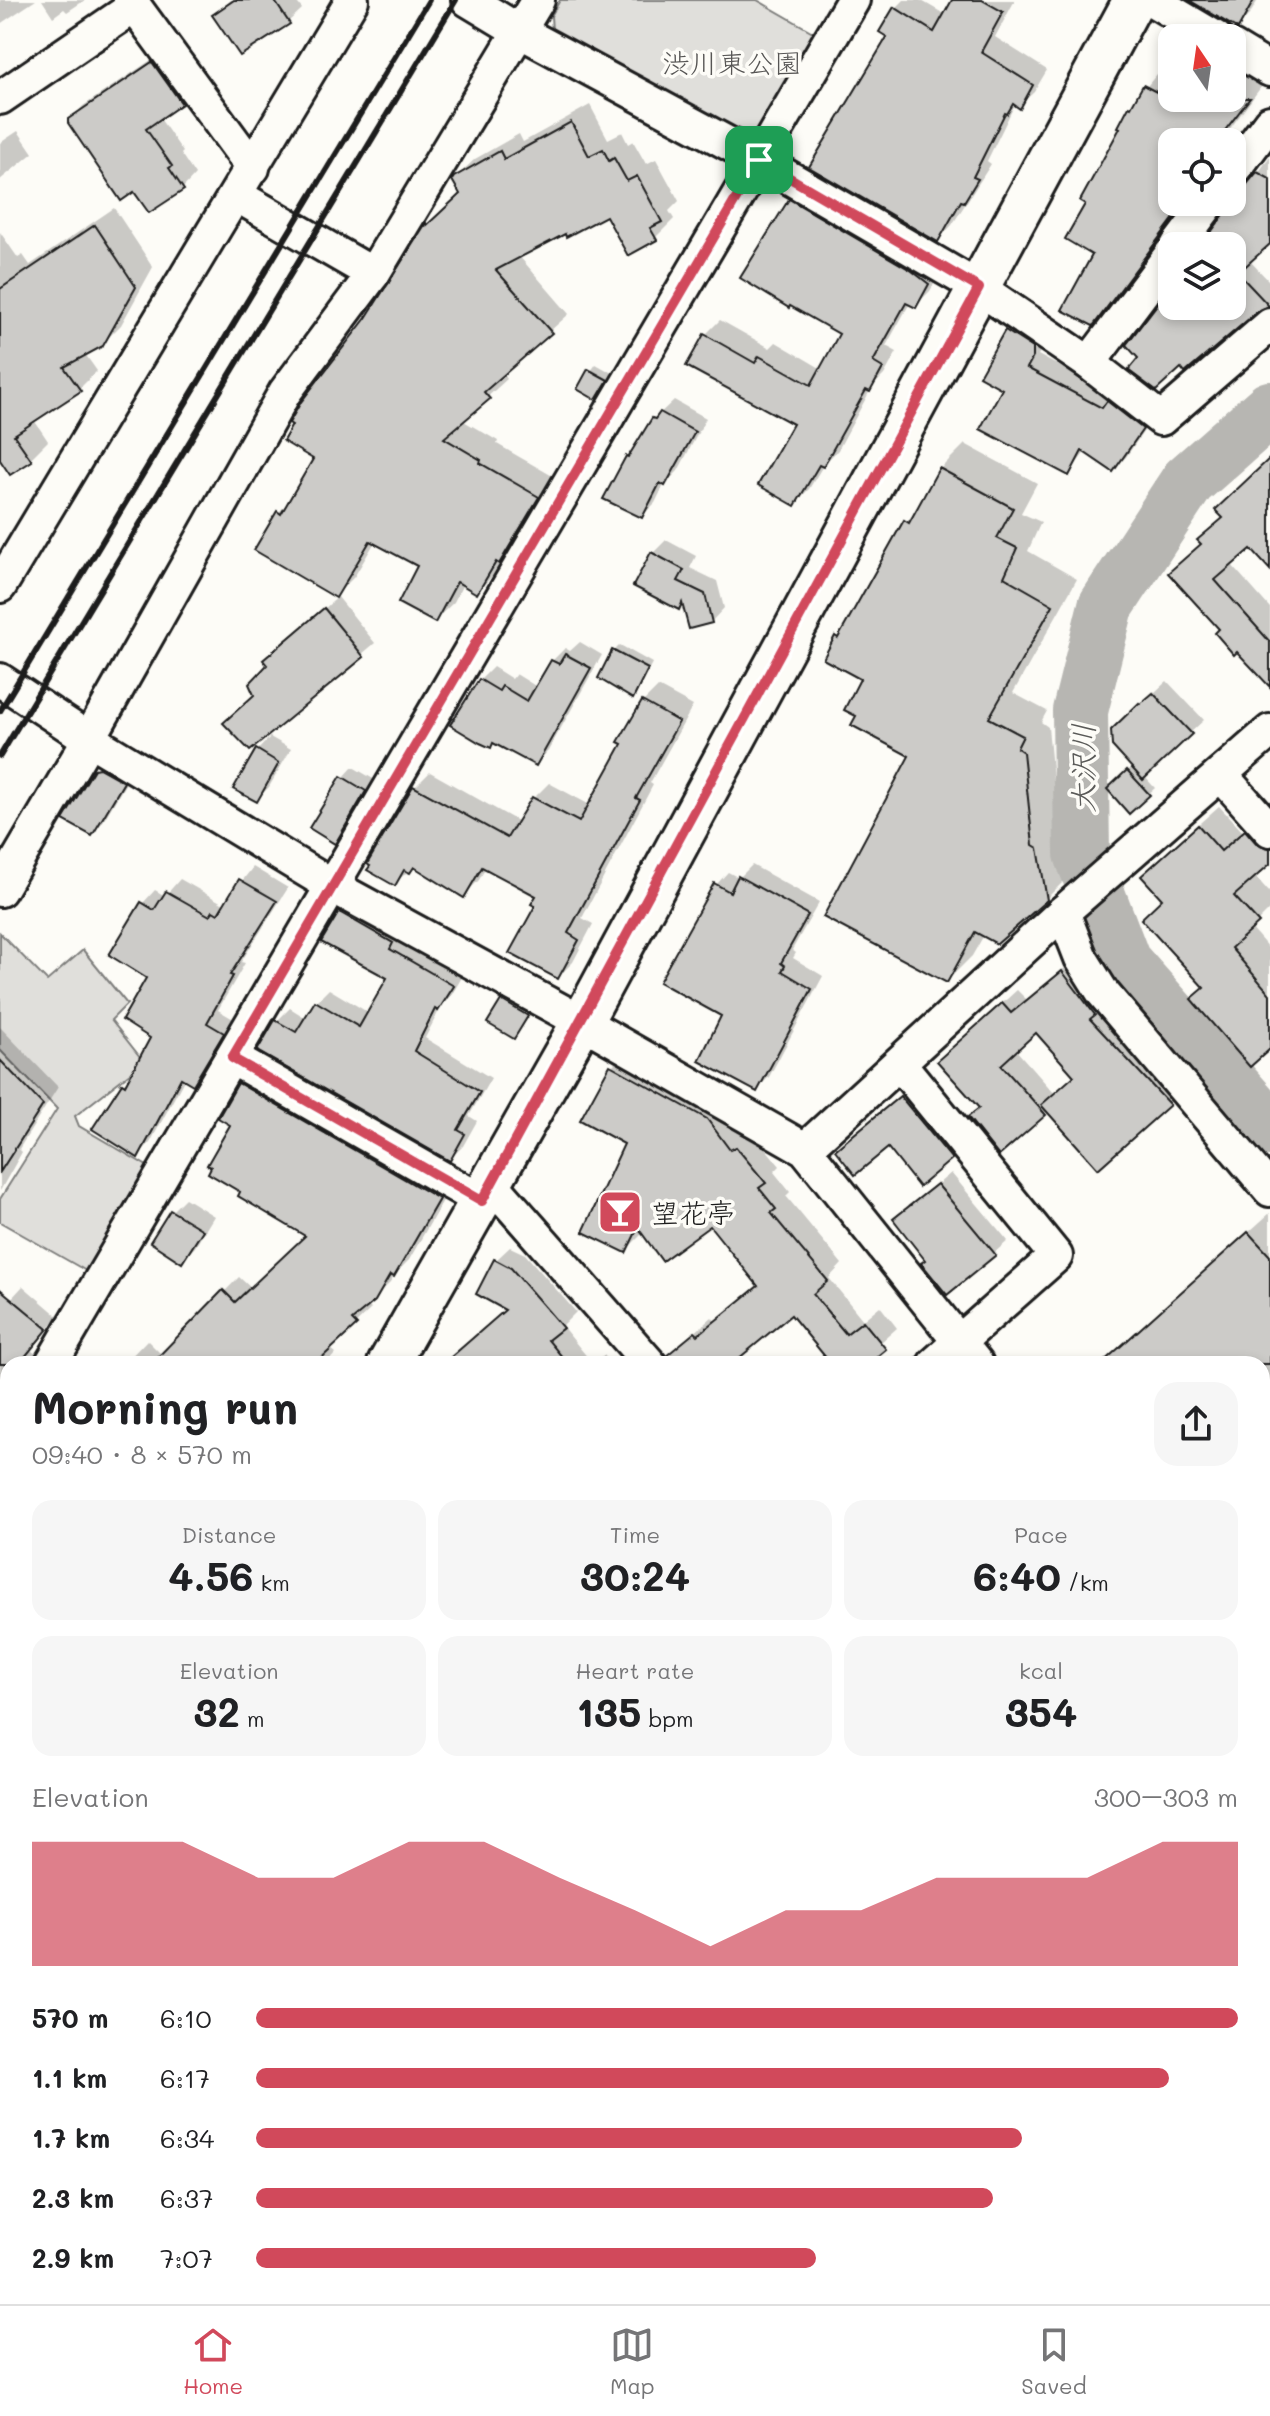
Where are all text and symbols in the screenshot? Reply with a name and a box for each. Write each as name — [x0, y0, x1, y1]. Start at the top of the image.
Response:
north arrow — [1158, 24, 1246, 112]
map controls — [1158, 24, 1246, 320]
park label: 渋川東公園 — [662, 44, 802, 80]
pin — [725, 126, 793, 194]
button: locate — [1158, 128, 1246, 216]
icon: arrive — [737, 138, 781, 182]
button: layers — [1158, 232, 1246, 320]
water label: 大沢川 — [1062, 723, 1102, 813]
bar icon: 望花亭 — [596, 1188, 644, 1236]
place label: 望花亭 — [651, 1194, 735, 1230]
text: Morning run — [32, 1378, 298, 1435]
button: share — [1154, 1382, 1238, 1466]
text: 09:40 · 8 × 570 m — [32, 1437, 252, 1471]
text: Distance — [182, 1520, 276, 1549]
text: Time — [610, 1520, 660, 1549]
text: Pace — [1014, 1520, 1068, 1549]
text: 4.56 — [168, 1549, 253, 1601]
text: 30:24 — [580, 1549, 690, 1601]
text: 6:40 — [973, 1549, 1061, 1601]
text: km — [253, 1568, 290, 1597]
text: /km — [1061, 1568, 1109, 1597]
text: Elevation — [180, 1656, 278, 1685]
text: Heart rate — [576, 1656, 694, 1685]
text: kcal — [1019, 1656, 1063, 1685]
text: 32 — [194, 1685, 240, 1737]
text: 135 — [576, 1685, 641, 1737]
text: 354 — [1005, 1685, 1077, 1737]
text: m — [240, 1704, 264, 1733]
text: bpm — [641, 1704, 694, 1733]
text: Elevation — [32, 1780, 149, 1814]
text: 300–303 m — [1094, 1780, 1238, 1814]
text: 570 m — [32, 2001, 108, 2035]
text: 6:10 — [160, 2001, 211, 2035]
text: 1.1 km — [32, 2061, 107, 2095]
text: 6:17 — [160, 2061, 210, 2095]
text: 1.7 km — [32, 2121, 110, 2155]
text: 6:34 — [160, 2121, 214, 2155]
text: 2.3 km — [32, 2181, 114, 2215]
text: 6:37 — [160, 2181, 213, 2215]
text: 2.9 km — [32, 2241, 114, 2275]
text: 7:07 — [160, 2241, 213, 2275]
tab: Home — [183, 2323, 243, 2400]
tab: Map — [610, 2323, 655, 2400]
tab: Saved — [1021, 2323, 1087, 2400]

